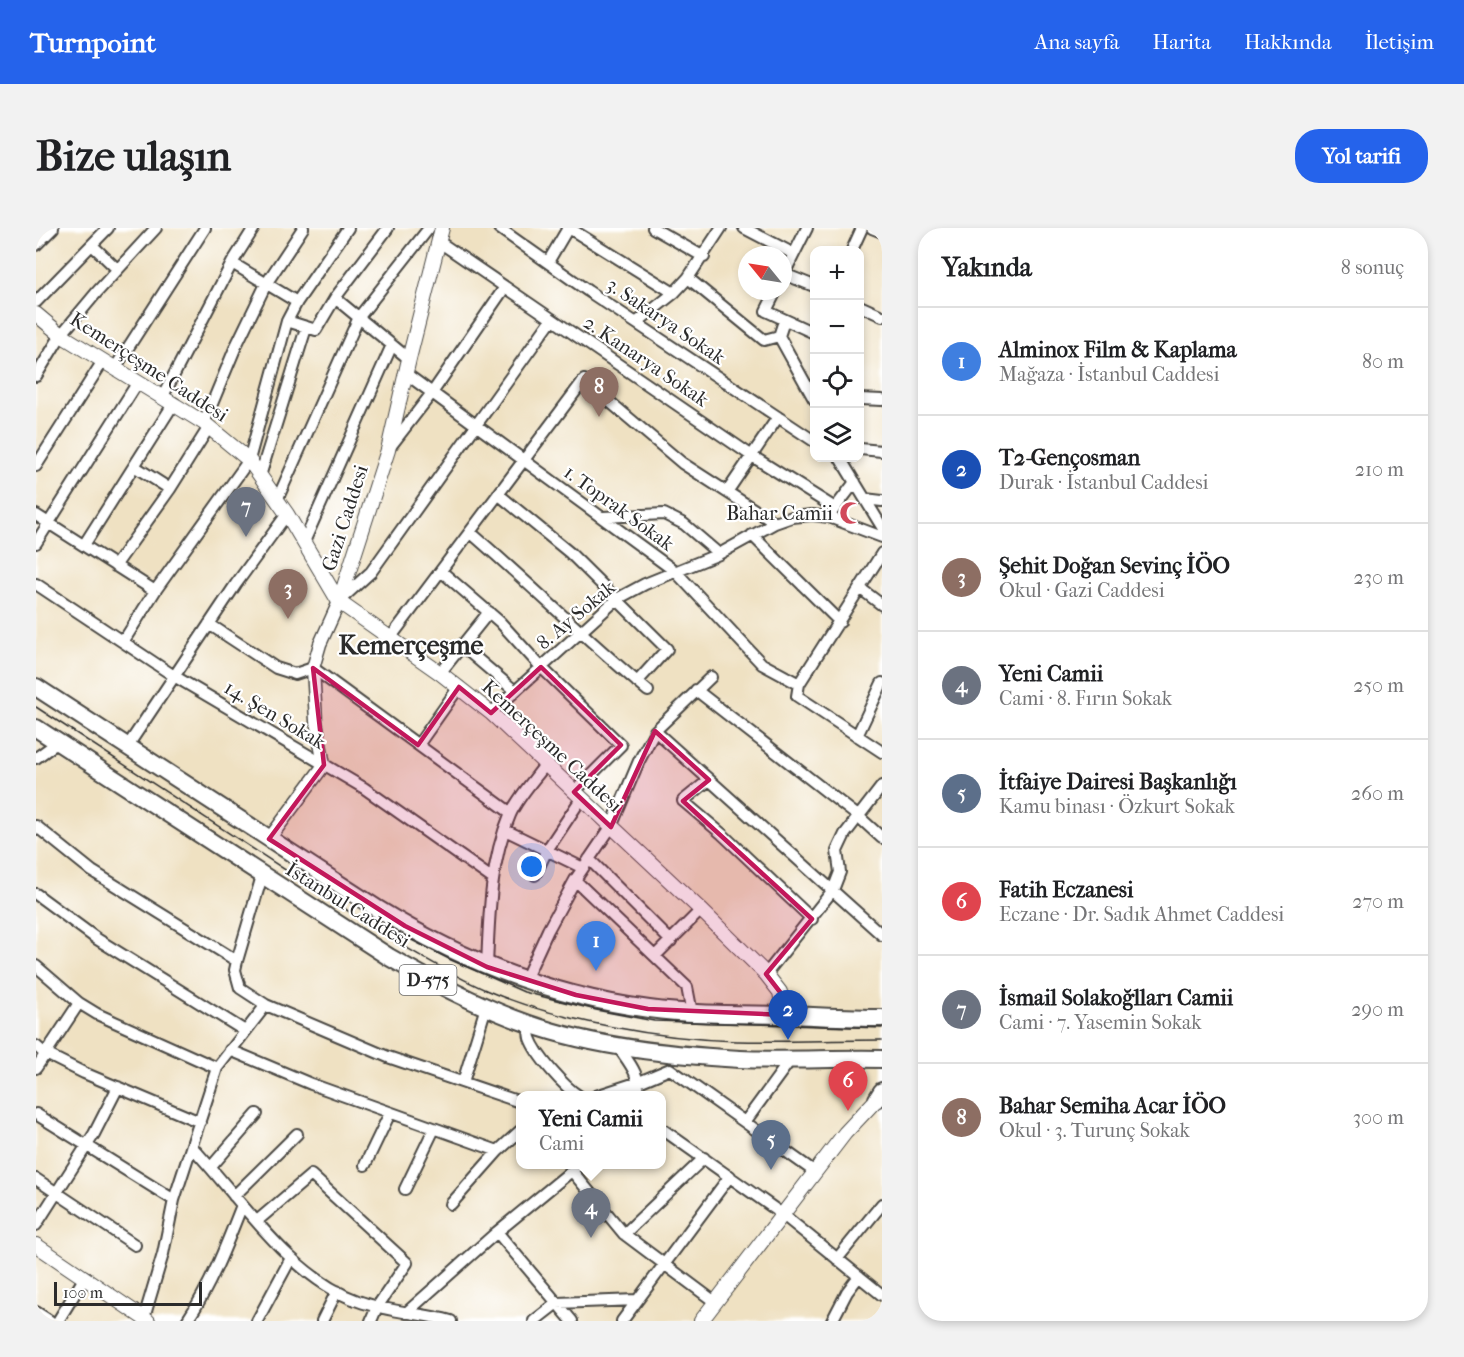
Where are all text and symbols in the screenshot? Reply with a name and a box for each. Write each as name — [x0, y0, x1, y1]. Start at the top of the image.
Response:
text: Turnpoint — [30, 26, 156, 59]
text: Ana sayfa — [1035, 30, 1120, 54]
text: Harita — [1153, 30, 1211, 54]
text: Hakkında — [1244, 30, 1332, 54]
text: İletişim — [1365, 30, 1434, 54]
button: Yol tarifi — [1295, 129, 1428, 183]
text: Bize ulaşın — [36, 132, 231, 181]
north arrow — [738, 246, 792, 300]
map controls — [810, 246, 864, 462]
button: + — [810, 246, 864, 300]
text: Yakında — [942, 252, 1032, 283]
text: 8 sonuç — [1341, 256, 1404, 279]
street label: 3. Sakarya Sokak — [602, 273, 730, 370]
button: − — [810, 300, 864, 354]
street label: Kemerçeşme Caddesi — [66, 307, 232, 427]
street label: 2. Kanarya Sokak — [579, 311, 713, 412]
text: Alminox Film & Kaplama — [999, 337, 1237, 363]
text: 1 — [958, 350, 965, 373]
text: 80 m — [1362, 350, 1404, 373]
button: locate — [810, 354, 864, 408]
text: Mağaza · İstanbul Caddesi — [999, 363, 1219, 386]
pin: 8 — [580, 368, 618, 417]
button: layers — [810, 408, 864, 462]
text: T2-Gençosman — [999, 445, 1140, 471]
text: 2 — [956, 458, 967, 481]
text: 210 m — [1355, 458, 1404, 481]
street label: 1. Toprak Sokak — [560, 460, 679, 556]
street label: Gazi Caddesi — [317, 462, 373, 574]
text: Durak · İstanbul Caddesi — [999, 471, 1208, 494]
pin: 7 — [226, 488, 266, 537]
mosque icon: Bahar Camii — [838, 500, 864, 526]
place label: Bahar Camii — [726, 502, 833, 525]
text: Şehit Doğan Sevinç İÖO — [999, 553, 1230, 579]
text: 3 — [957, 566, 966, 589]
text: 230 m — [1354, 566, 1404, 589]
pin: 3 — [268, 570, 308, 619]
street label: 8. Ay Sokak — [532, 575, 620, 654]
text: Okul · Gazi Caddesi — [999, 579, 1165, 602]
district label: Kemerçeşme — [339, 630, 484, 662]
text: Yeni Camii — [999, 661, 1103, 687]
text: 4 — [956, 674, 967, 697]
text: 250 m — [1353, 674, 1404, 697]
street label: Kemerçeşme Caddesi — [477, 675, 627, 817]
street label: 14. Şen Sokak — [220, 676, 330, 755]
text: Cami · 8. Fırın Sokak — [999, 687, 1172, 710]
text: İtfaiye Dairesi Başkanlığı — [999, 769, 1237, 795]
text: 5 — [957, 782, 966, 805]
text: 260 m — [1351, 782, 1404, 805]
text: Kamu binası · Özkurt Sokak — [999, 795, 1235, 818]
your location — [517, 852, 546, 881]
street label: İstanbul Caddesi — [282, 857, 415, 952]
text: Fatih Eczanesi — [999, 877, 1133, 903]
text: 6 — [956, 890, 967, 913]
text: 270 m — [1352, 890, 1404, 913]
text: Eczane · Dr. Sadık Ahmet Caddesi — [999, 903, 1284, 926]
pin: 1 — [576, 922, 616, 971]
road number: D-575 — [400, 965, 456, 995]
text: İsmail Solakoğlları Camii — [999, 985, 1233, 1011]
pin: 2 — [768, 990, 807, 1040]
text: 7 — [957, 998, 966, 1021]
text: 290 m — [1351, 998, 1404, 1021]
text: Cami · 7. Yasemin Sokak — [999, 1011, 1201, 1034]
pin: 6 — [828, 1062, 868, 1111]
popup — [516, 1091, 666, 1169]
text: Bahar Semiha Acar İÖO — [999, 1093, 1226, 1119]
text: Yeni Camii — [539, 1106, 643, 1132]
text: 8 — [956, 1106, 967, 1129]
text: 300 m — [1353, 1106, 1404, 1129]
text: Okul · 3. Turunç Sokak — [999, 1119, 1190, 1142]
pin: 5 — [752, 1120, 790, 1170]
text: Cami — [539, 1132, 584, 1155]
pin: 4 — [572, 1188, 610, 1238]
scale bar — [54, 1279, 202, 1306]
text: 100 m — [63, 1283, 103, 1302]

